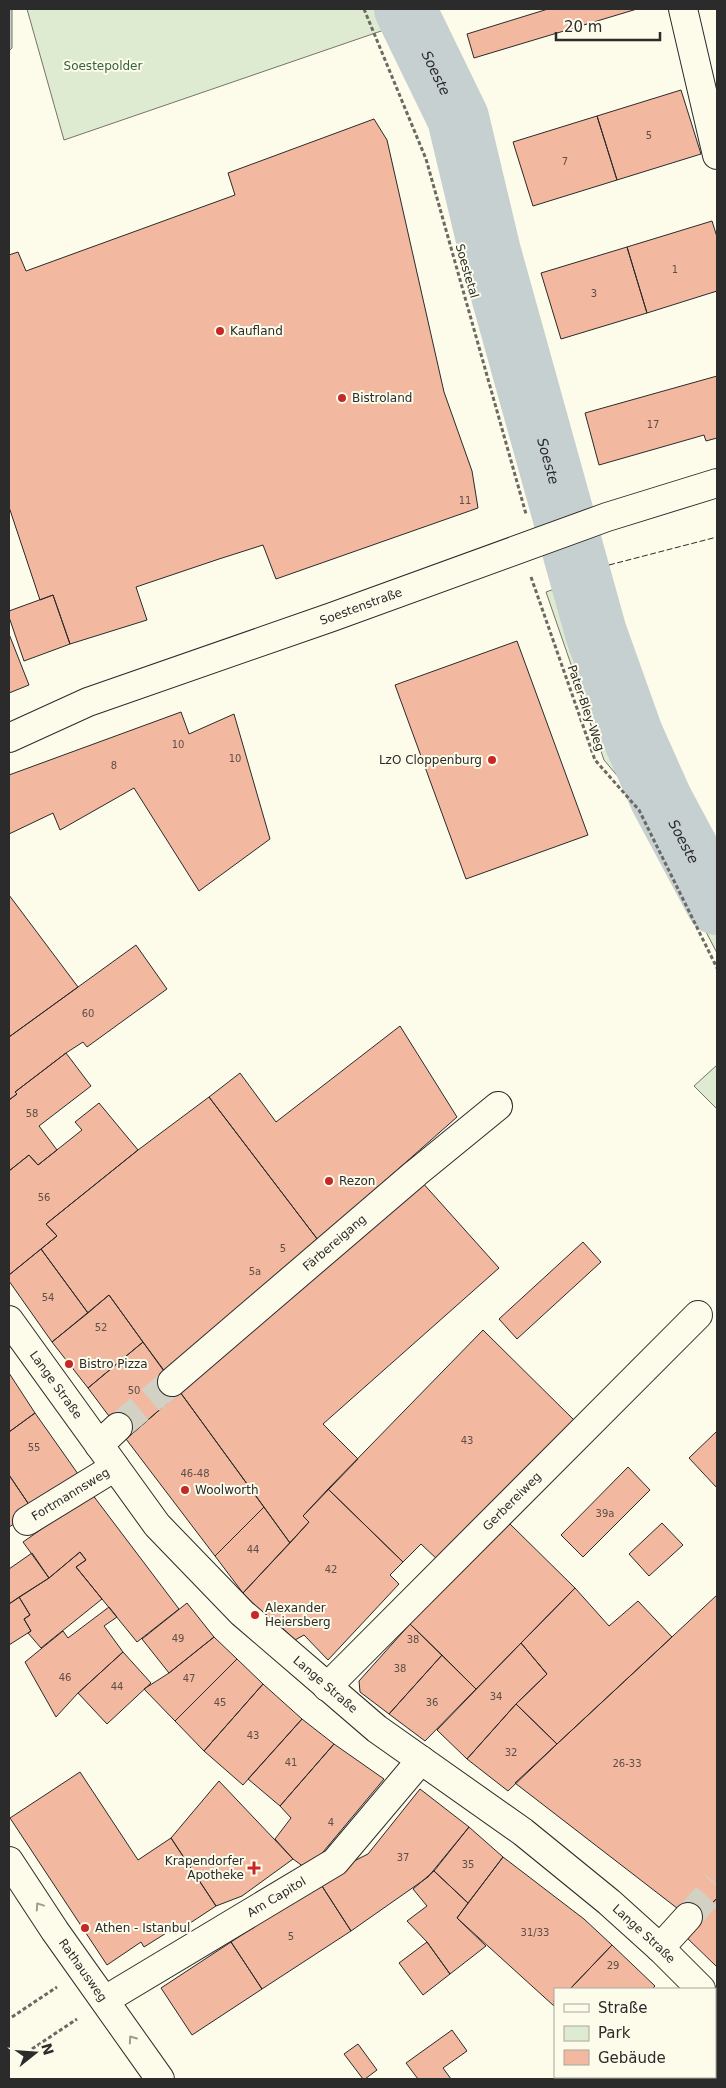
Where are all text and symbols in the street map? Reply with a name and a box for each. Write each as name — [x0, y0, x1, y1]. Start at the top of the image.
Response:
scale bar — [556, 10, 660, 42]
text: 20 m — [564, 18, 602, 36]
water label: Soeste — [418, 48, 454, 98]
park label: Soestepolder — [64, 59, 143, 73]
house number: 5 — [646, 130, 652, 141]
house number: 7 — [562, 156, 568, 167]
street label: Soestetal — [453, 242, 481, 300]
house number: 1 — [672, 264, 678, 275]
house number: 3 — [591, 288, 597, 299]
place label: Kaufland — [230, 324, 283, 338]
marker: Kaufland — [214, 325, 226, 337]
place label: Bistroland — [352, 391, 412, 405]
marker: Bistroland — [336, 392, 348, 404]
house number: 17 — [647, 419, 659, 430]
water label: Soeste — [534, 436, 562, 486]
house number: 11 — [459, 495, 471, 506]
street label: Soestenstraße — [318, 585, 404, 628]
street label: Pater-Bley-Weg — [565, 663, 607, 753]
house number: 10 — [172, 739, 184, 750]
house number: 10 — [229, 753, 241, 764]
place label: LzO Cloppenburg — [379, 753, 482, 767]
marker: LzO Cloppenburg — [486, 754, 498, 766]
house number: 8 — [111, 760, 117, 771]
water label: Soeste — [665, 817, 702, 866]
house number: 60 — [82, 1008, 94, 1019]
house number: 58 — [26, 1108, 38, 1119]
place label: Rezon — [339, 1174, 375, 1188]
marker: Rezon — [323, 1175, 335, 1187]
house number: 56 — [38, 1192, 50, 1203]
street label: Färbereigang — [300, 1212, 369, 1274]
house number: 5 — [280, 1243, 286, 1254]
house number: 5a — [249, 1266, 261, 1277]
house number: 54 — [42, 1292, 54, 1303]
house number: 52 — [95, 1322, 107, 1333]
street label: Lange Straße — [27, 1348, 85, 1421]
place label: Bistro Pizza — [79, 1357, 148, 1371]
marker: Bistro Pizza — [63, 1358, 75, 1370]
house number: 50 — [128, 1385, 140, 1396]
house number: 43 — [461, 1435, 473, 1446]
house number: 55 — [28, 1442, 40, 1453]
street label: Fortmannsweg — [29, 1465, 112, 1524]
house number: 46-48 — [180, 1468, 210, 1479]
street label: Gerbereiweg — [480, 1469, 544, 1534]
place label: Woolworth — [195, 1483, 259, 1497]
marker: Woolworth — [179, 1484, 191, 1496]
house number: 39a — [596, 1508, 614, 1519]
house number: 44 — [247, 1544, 259, 1555]
house number: 42 — [325, 1564, 337, 1575]
place label: Alexander Heiersberg — [265, 1601, 331, 1629]
marker: Alexander Heiersberg — [249, 1609, 261, 1621]
house number: 49 — [172, 1633, 184, 1644]
house number: 38 — [407, 1634, 419, 1645]
street label: Lange Straße — [290, 1653, 360, 1716]
house number: 38 — [394, 1663, 406, 1674]
house number: 46 — [59, 1672, 71, 1683]
house number: 47 — [183, 1673, 195, 1684]
house number: 44 — [111, 1681, 123, 1692]
house number: 34 — [490, 1691, 502, 1702]
house number: 45 — [214, 1697, 226, 1708]
house number: 36 — [426, 1697, 438, 1708]
house number: 43 — [247, 1730, 259, 1741]
house number: 32 — [505, 1747, 517, 1758]
house number: 41 — [285, 1757, 297, 1768]
house number: 26-33 — [612, 1758, 642, 1769]
house number: 4 — [328, 1817, 334, 1828]
house number: 37 — [397, 1852, 409, 1863]
place label: Krapendorfer Apotheke — [165, 1854, 244, 1882]
house number: 35 — [462, 1859, 474, 1870]
marker: Krapendorfer Apotheke — [248, 1862, 260, 1874]
street label: Am Capitol — [245, 1874, 308, 1920]
street label: Lange Straße — [610, 1902, 678, 1966]
one-way arrow — [36, 1903, 45, 1912]
place label: Athen - Istanbul — [95, 1921, 190, 1935]
marker: Athen - Istanbul — [79, 1922, 91, 1934]
house number: 31/33 — [521, 1927, 549, 1938]
house number: 5 — [288, 1931, 294, 1942]
street label: Rathausweg — [56, 1936, 110, 2005]
house number: 29 — [607, 1960, 619, 1971]
legend — [554, 1988, 716, 2078]
text: Straße — [598, 1999, 647, 2017]
text: Park — [598, 2024, 631, 2042]
north arrow — [10, 2028, 60, 2078]
one-way arrow — [129, 2035, 138, 2045]
text: N — [38, 2041, 57, 2057]
text: Gebäude — [598, 2049, 666, 2067]

